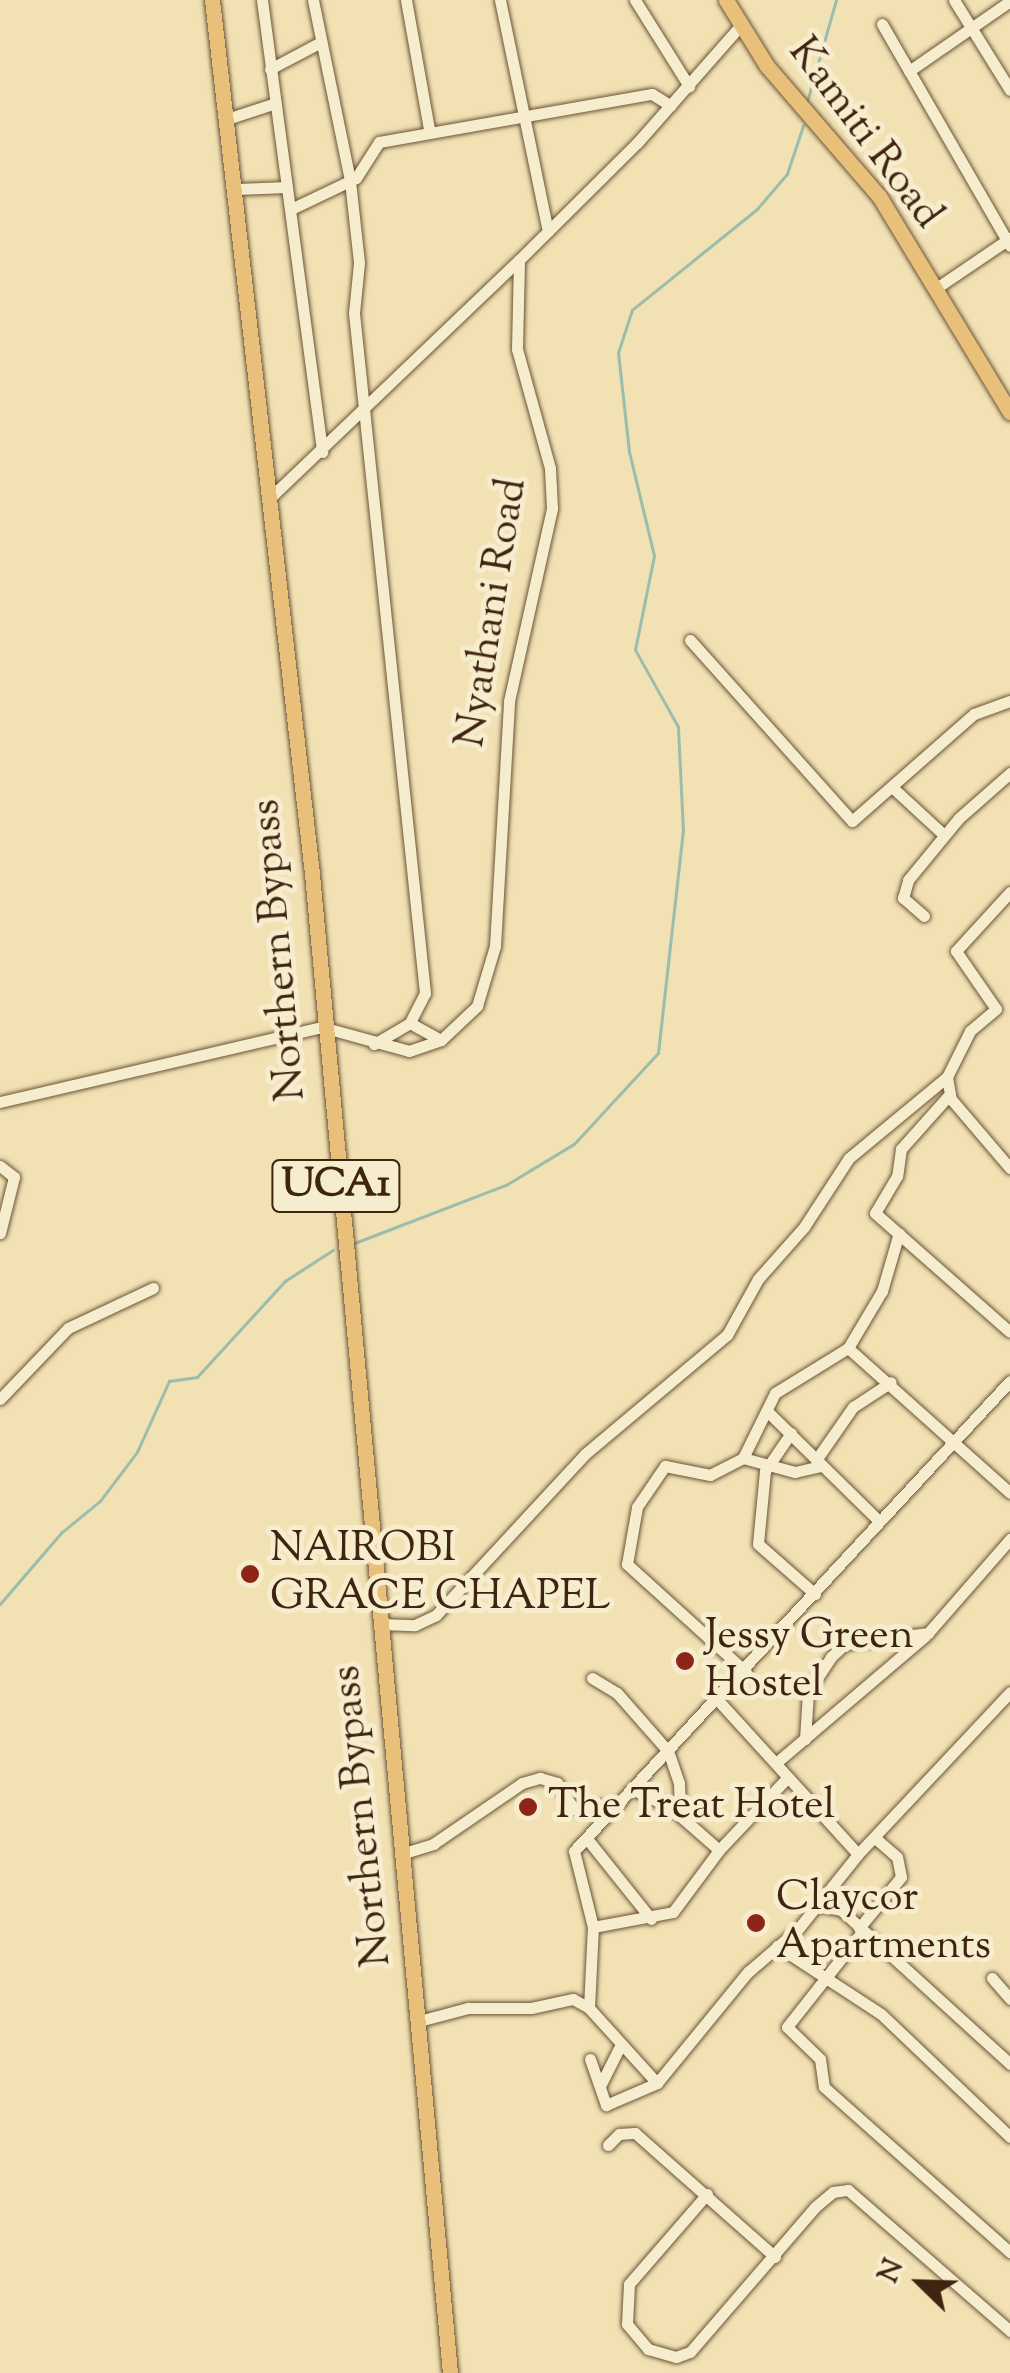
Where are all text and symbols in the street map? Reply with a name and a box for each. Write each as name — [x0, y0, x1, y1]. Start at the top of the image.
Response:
street label: Kamiti Road — [776, 29, 952, 239]
street label: Nyathani Road — [447, 475, 539, 751]
street label: Northern Bypass — [242, 797, 318, 1103]
road number: UCA1 — [271, 1151, 401, 1221]
place label: NAIROBI GRACE CHAPEL — [270, 1525, 610, 1624]
marker: NAIROBI GRACE CHAPEL — [239, 1563, 261, 1585]
place label: Jessy Green Hostel — [705, 1612, 914, 1710]
marker: Jessy Green Hostel — [674, 1650, 696, 1672]
street label: Northern Bypass — [322, 1663, 404, 1969]
place label: The Treat Hotel — [548, 1782, 835, 1832]
marker: The Treat Hotel — [517, 1796, 539, 1818]
place label: Claycor Apartments — [776, 1874, 991, 1972]
marker: Claycor Apartments — [745, 1912, 767, 1934]
north arrow — [870, 2233, 970, 2333]
text: N — [870, 2253, 915, 2289]

